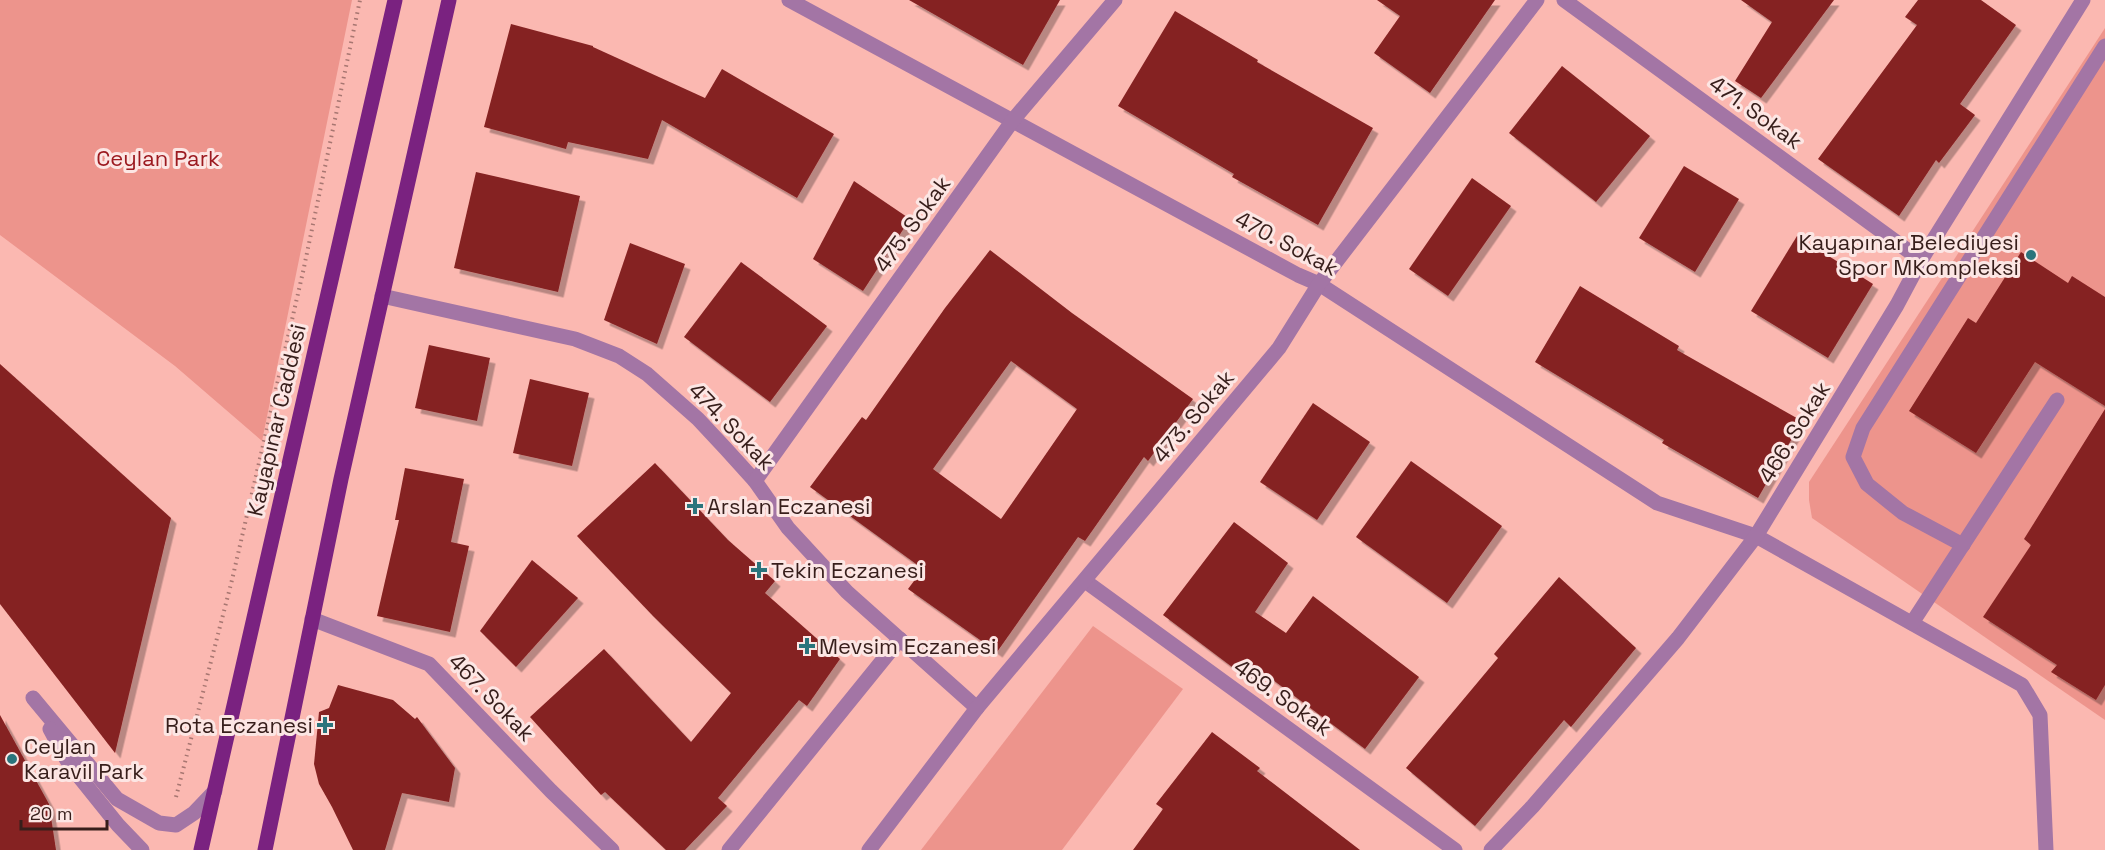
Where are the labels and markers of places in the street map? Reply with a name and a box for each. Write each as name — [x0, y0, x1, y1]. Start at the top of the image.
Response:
place label: Kayapınar Belediyesi Spor MKompleksi — [1798, 228, 2019, 281]
marker: Kayapınar Belediyesi Spor MKompleksi — [2024, 248, 2038, 262]
place label: Arslan Eczanesi — [707, 492, 870, 520]
marker: Arslan Eczanesi — [688, 499, 702, 513]
place label: Tekin Eczanesi — [771, 556, 924, 584]
marker: Tekin Eczanesi — [752, 563, 766, 577]
place label: Mevsim Eczanesi — [819, 632, 996, 660]
marker: Mevsim Eczanesi — [800, 639, 814, 653]
place label: Rota Eczanesi — [165, 711, 313, 739]
marker: Rota Eczanesi — [318, 718, 332, 732]
place label: Ceylan Karavil Park — [24, 732, 144, 785]
marker: Ceylan Karavil Park — [5, 752, 19, 766]

